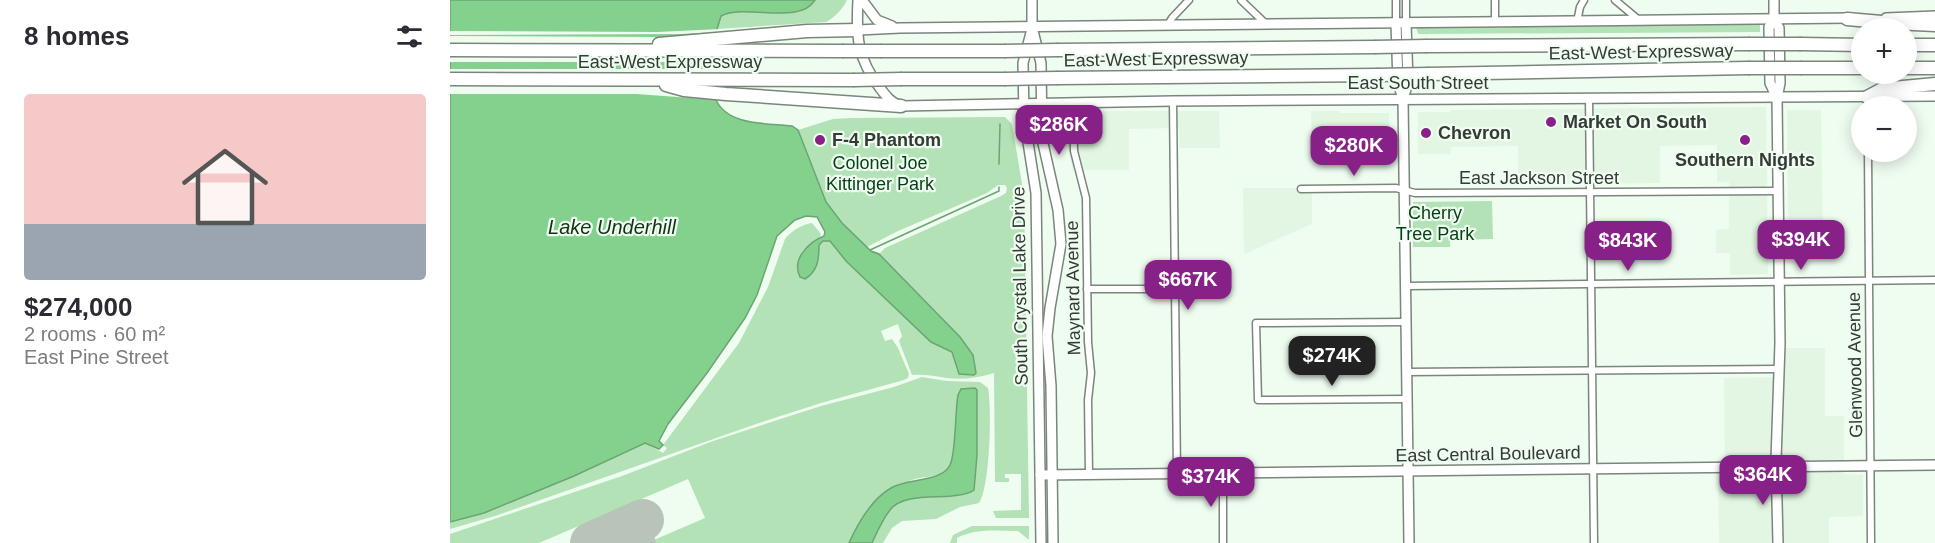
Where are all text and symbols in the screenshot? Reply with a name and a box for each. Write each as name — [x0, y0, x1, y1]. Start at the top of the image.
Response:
map controls — [1851, 18, 1917, 162]
button: + — [1851, 18, 1917, 84]
icon: filters — [393, 20, 426, 53]
text: 8 homes — [24, 21, 130, 51]
street label: East-West Expressway — [1548, 40, 1734, 64]
street label: East-West Expressway — [1063, 47, 1249, 71]
street label: East-West Expressway — [578, 52, 762, 72]
street label: East South Street — [1347, 73, 1489, 93]
button: − — [1851, 96, 1917, 162]
pin: $286K — [1017, 105, 1101, 156]
place label: Market On South — [1563, 112, 1707, 132]
text: $286K — [1030, 113, 1088, 135]
marker: Market On South — [1544, 115, 1558, 129]
place label: Chevron — [1438, 123, 1511, 143]
pin: $280K — [1312, 126, 1396, 177]
marker: Chevron — [1419, 126, 1433, 140]
place label: F-4 Phantom — [832, 130, 941, 150]
icon: home — [171, 133, 279, 241]
marker: F-4 Phantom — [813, 133, 827, 147]
marker: Southern Nights — [1738, 133, 1752, 147]
text: $280K — [1325, 134, 1383, 156]
place label: Southern Nights — [1675, 150, 1815, 170]
park label: Colonel Joe Kittinger Park — [826, 153, 935, 194]
street label: East Jackson Street — [1459, 168, 1619, 188]
street label: South Crystal Lake Drive — [1008, 186, 1032, 386]
park label: Cherry Tree Park — [1396, 203, 1475, 244]
water label: Lake Underhill — [548, 216, 676, 238]
street label: Maynard Avenue — [1062, 220, 1084, 356]
pin: $394K — [1759, 220, 1843, 271]
pin: $843K — [1586, 221, 1670, 272]
text: $394K — [1772, 228, 1830, 250]
text: $843K — [1599, 229, 1657, 251]
pin: $667K — [1146, 260, 1230, 311]
text: $667K — [1159, 268, 1217, 290]
text: $274,000 — [24, 292, 132, 322]
street label: Glenwood Avenue — [1844, 292, 1866, 438]
text: 2 rooms · 60 m² — [24, 323, 165, 345]
pin: $274K — [1290, 336, 1374, 387]
text: $274K — [1303, 344, 1361, 366]
text: East Pine Street — [24, 346, 169, 368]
street label: East Central Boulevard — [1395, 442, 1581, 466]
pin: $364K — [1721, 455, 1805, 506]
pin: $374K — [1169, 457, 1253, 508]
text: $364K — [1734, 463, 1792, 485]
text: $374K — [1182, 465, 1240, 487]

